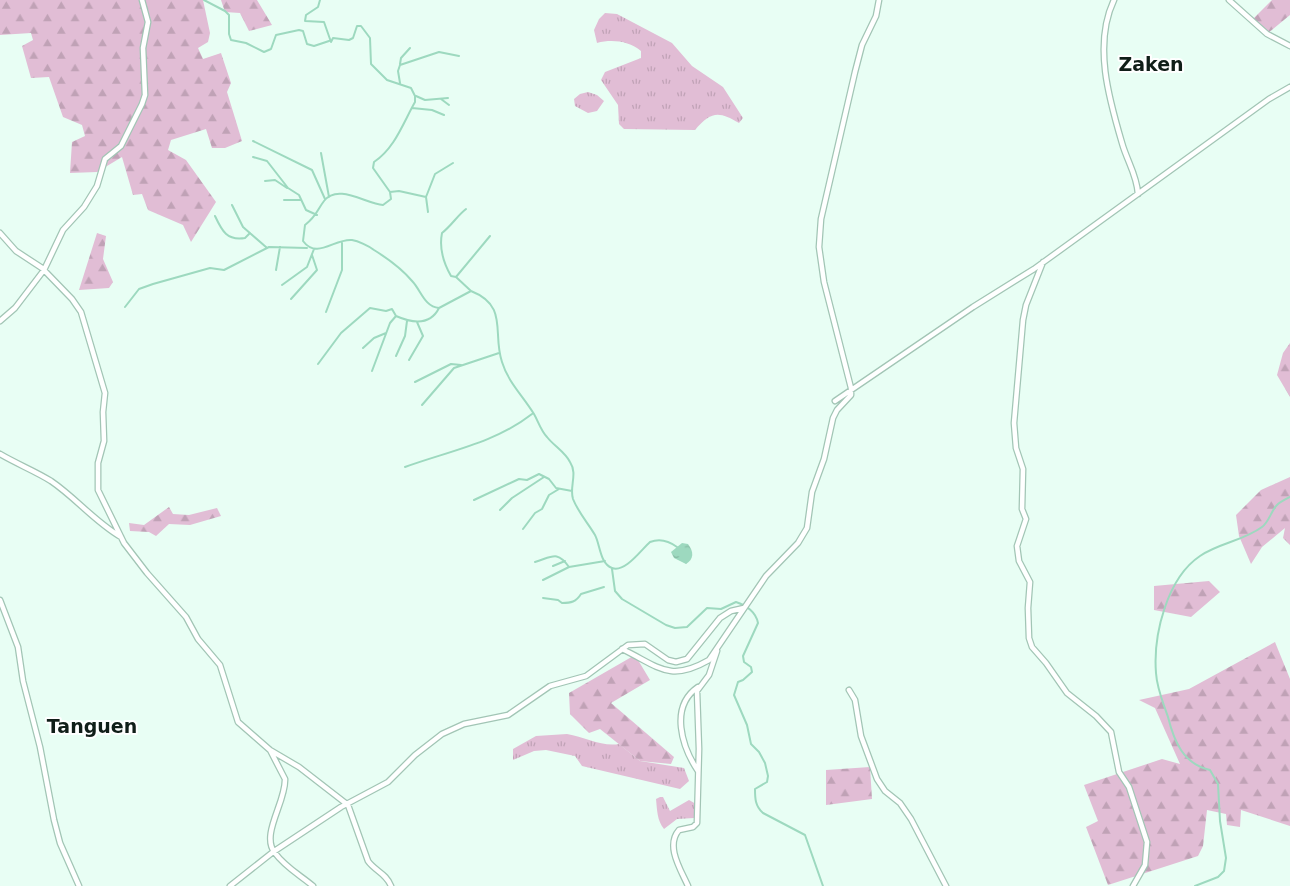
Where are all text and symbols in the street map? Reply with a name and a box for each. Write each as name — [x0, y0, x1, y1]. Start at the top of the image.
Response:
district label: Zaken — [1118, 53, 1184, 75]
district label: Tanguen — [47, 715, 137, 737]

